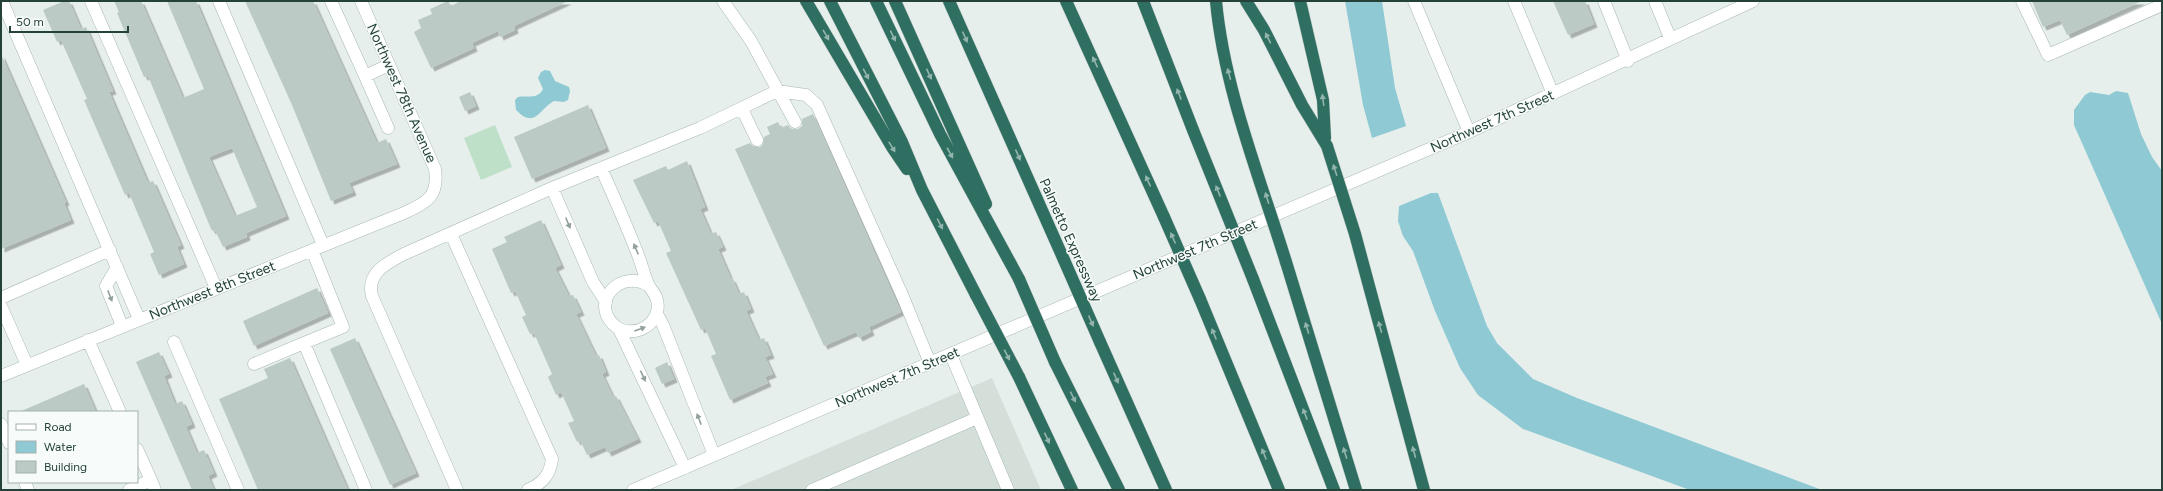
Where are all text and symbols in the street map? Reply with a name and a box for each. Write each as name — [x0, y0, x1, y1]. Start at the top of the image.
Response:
scale bar — [10, 8, 128, 34]
text: 50 m — [16, 15, 44, 29]
street label: Northwest 78th Avenue — [363, 21, 440, 166]
one-way arrow — [822, 30, 830, 40]
one-way arrow — [890, 30, 896, 42]
one-way arrow — [962, 31, 968, 42]
one-way arrow — [1264, 32, 1271, 43]
one-way arrow — [1092, 57, 1098, 68]
one-way arrow — [862, 68, 869, 79]
one-way arrow — [1226, 68, 1232, 80]
one-way arrow — [926, 69, 932, 80]
one-way arrow — [1176, 87, 1182, 99]
street label: Northwest 7th Street — [1428, 87, 1557, 156]
one-way arrow — [1319, 94, 1325, 106]
one-way arrow — [888, 141, 896, 152]
one-way arrow — [947, 147, 954, 159]
one-way arrow — [1015, 150, 1021, 162]
one-way arrow — [1332, 164, 1338, 176]
one-way arrow — [1145, 175, 1151, 186]
street label: Palmetto Expressway — [1036, 176, 1106, 305]
one-way arrow — [1215, 186, 1221, 197]
one-way arrow — [1264, 192, 1270, 204]
street label: Northwest 7th Street — [1130, 216, 1260, 283]
one-way arrow — [565, 218, 571, 229]
one-way arrow — [936, 218, 943, 230]
one-way arrow — [1170, 232, 1176, 243]
one-way arrow — [633, 244, 639, 255]
street label: Northwest 8th Street — [147, 257, 278, 324]
one-way arrow — [107, 291, 113, 302]
one-way arrow — [1088, 315, 1094, 327]
one-way arrow — [1377, 321, 1383, 333]
one-way arrow — [1304, 322, 1310, 334]
one-way arrow — [635, 326, 647, 332]
one-way arrow — [1211, 327, 1217, 339]
street label: Northwest 7th Street — [832, 344, 962, 411]
one-way arrow — [1004, 349, 1011, 361]
one-way arrow — [640, 371, 646, 382]
one-way arrow — [1113, 372, 1119, 383]
one-way arrow — [1070, 391, 1076, 402]
one-way arrow — [1301, 408, 1307, 420]
legend — [8, 411, 138, 483]
one-way arrow — [696, 413, 702, 425]
text: Road — [44, 420, 72, 434]
one-way arrow — [1044, 432, 1050, 444]
text: Water — [44, 440, 76, 454]
one-way arrow — [1342, 446, 1348, 458]
one-way arrow — [1411, 446, 1417, 458]
one-way arrow — [1261, 448, 1267, 459]
text: Building — [44, 460, 87, 474]

